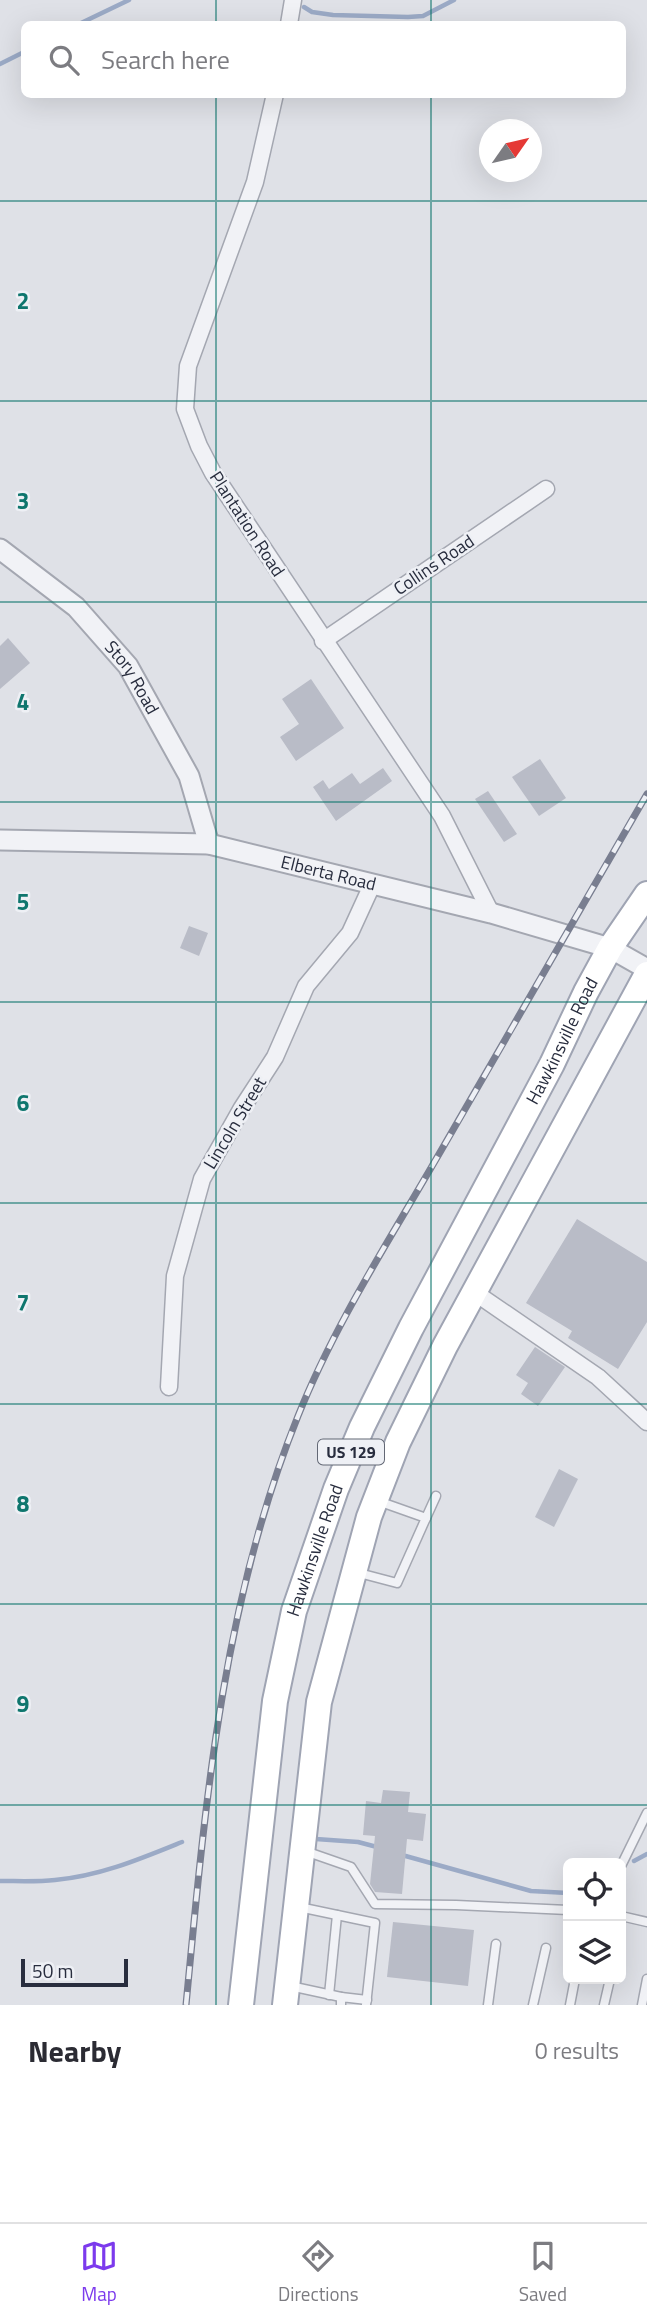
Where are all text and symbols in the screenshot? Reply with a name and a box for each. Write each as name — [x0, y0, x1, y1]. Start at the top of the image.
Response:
search box — [21, 21, 626, 98]
text: Search here — [101, 40, 230, 79]
icon: search — [45, 41, 83, 79]
north arrow — [479, 119, 542, 182]
text: 2 — [17, 283, 29, 318]
street label: Plantation Road — [203, 466, 292, 582]
text: 3 — [17, 483, 29, 518]
street label: Collins Road — [388, 528, 480, 602]
street label: Story Road — [98, 634, 166, 719]
text: 4 — [17, 684, 29, 719]
street label: Elberta Road — [278, 848, 379, 897]
text: 5 — [17, 884, 29, 919]
street label: Hawkinsville Road — [519, 972, 604, 1109]
street label: Lincoln Street — [196, 1071, 273, 1174]
text: 6 — [17, 1085, 30, 1120]
text: 7 — [17, 1285, 29, 1320]
road number: US 129 — [318, 1440, 384, 1464]
street label: Hawkinsville Road — [279, 1480, 350, 1620]
text: 8 — [17, 1486, 30, 1521]
text: 9 — [17, 1686, 30, 1721]
map controls — [563, 1858, 626, 1984]
button: locate — [563, 1858, 626, 1921]
button: layers — [563, 1921, 626, 1984]
scale bar — [21, 1956, 128, 1988]
text: 50 m — [32, 1956, 73, 1985]
text: Nearby — [28, 2028, 121, 2074]
text: 0 results — [535, 2033, 619, 2068]
tab: Map — [80, 2237, 118, 2308]
tab: Directions — [278, 2237, 359, 2308]
tab: Saved — [519, 2237, 567, 2308]

